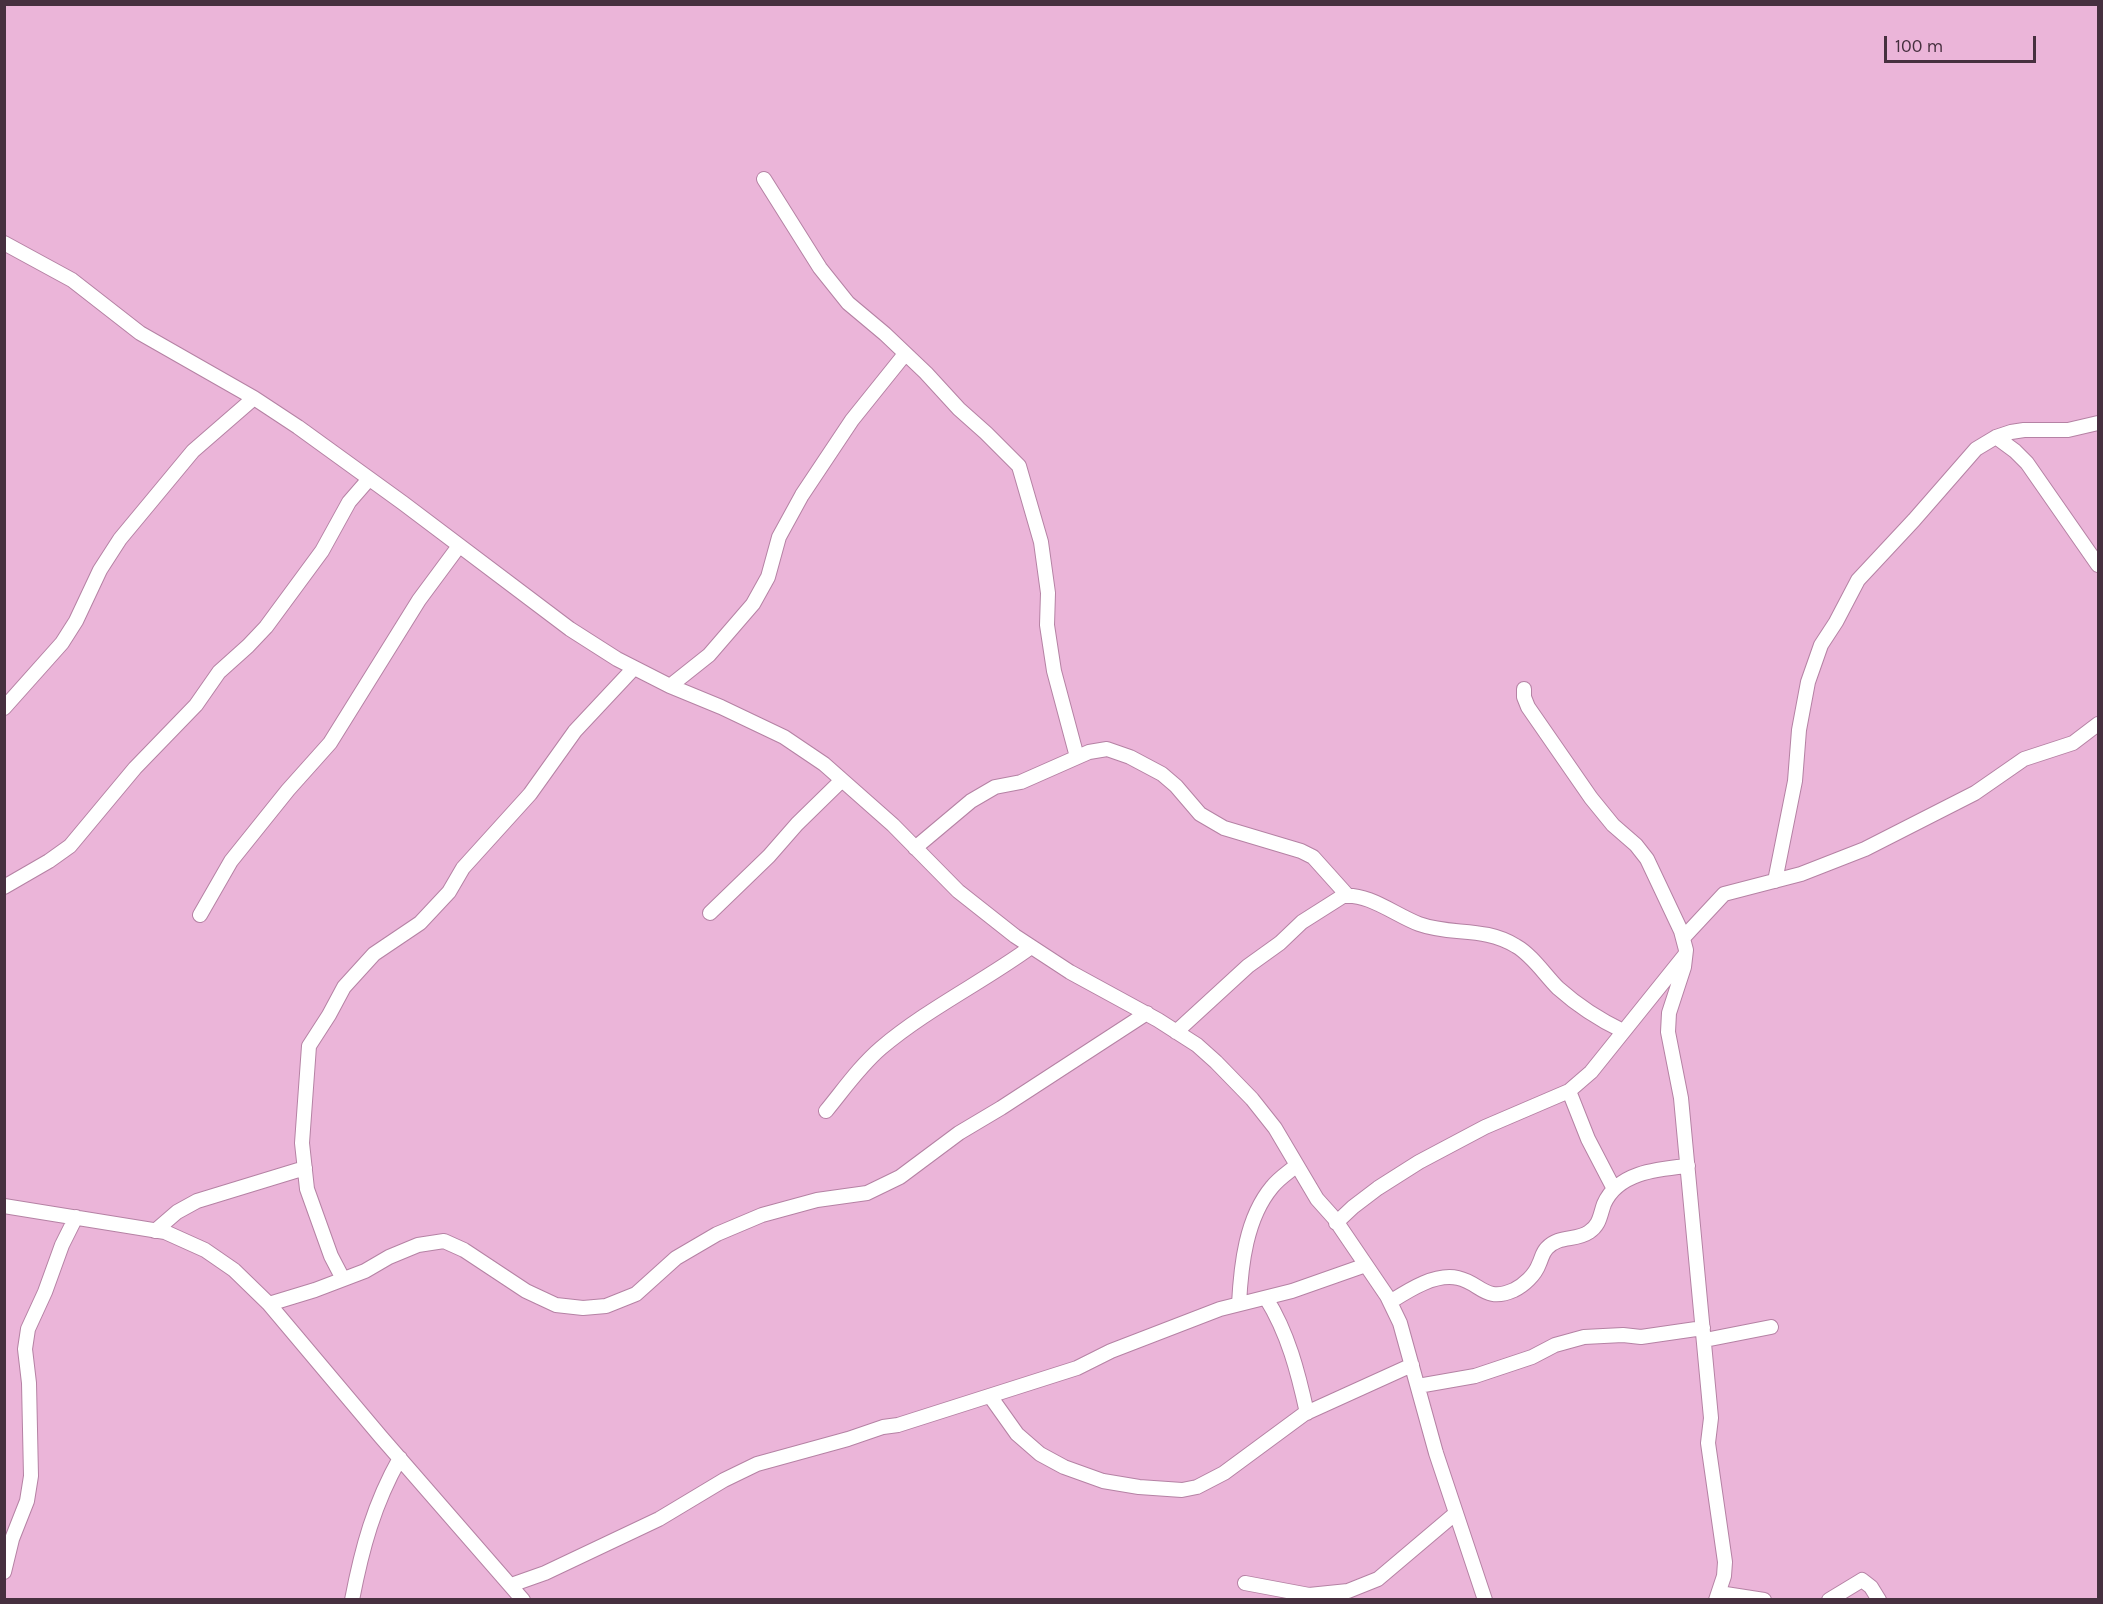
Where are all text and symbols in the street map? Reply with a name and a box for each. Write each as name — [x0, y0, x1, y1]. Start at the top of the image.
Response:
scale bar — [1887, 24, 2038, 62]
text: 100 m — [1895, 35, 1943, 57]

